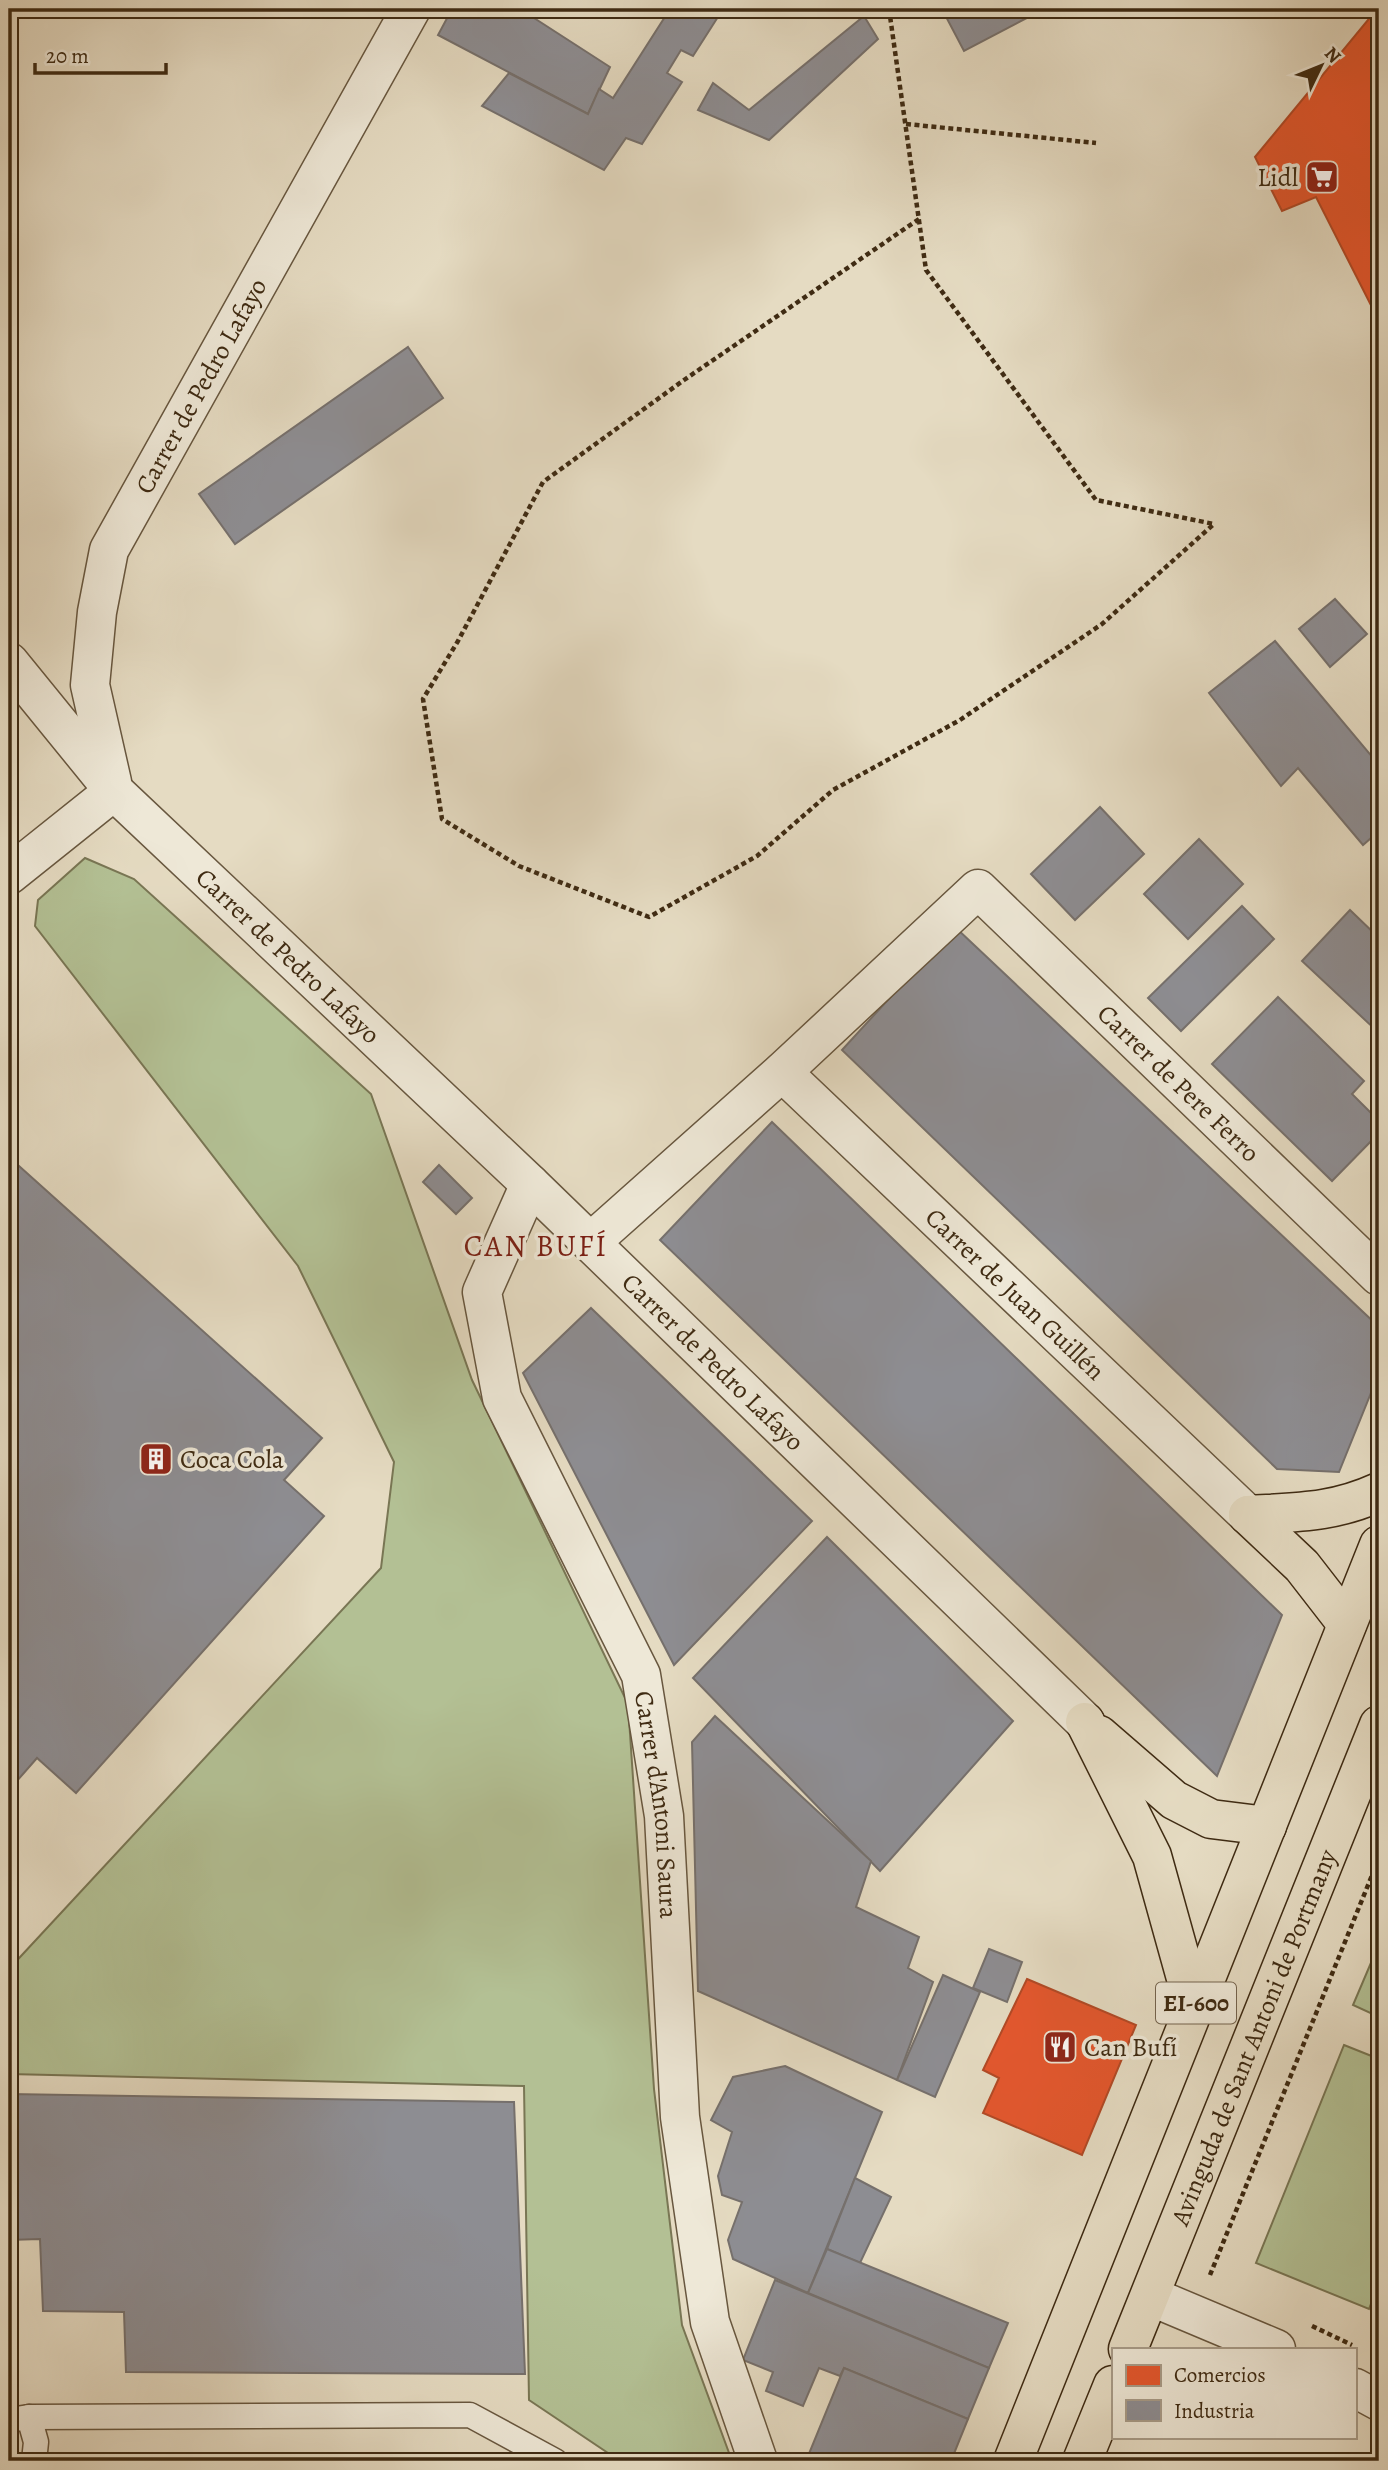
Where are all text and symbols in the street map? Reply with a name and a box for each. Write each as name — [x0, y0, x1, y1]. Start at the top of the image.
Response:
scale bar — [35, 32, 166, 76]
north arrow — [1286, 32, 1356, 102]
text: N — [1318, 41, 1347, 69]
text: 20 m — [46, 42, 89, 70]
supermarket icon: Lidl — [1303, 158, 1341, 196]
place label: Lidl — [1257, 160, 1298, 195]
street label: Carrer de Pedro Lafayo — [126, 272, 275, 500]
street label: Carrer de Pedro Lafayo — [188, 860, 388, 1051]
street label: Carrer de Pere Ferro — [1090, 996, 1268, 1170]
street label: Carrer de Juan Guillén — [918, 1200, 1113, 1388]
district label: CAN BUFÍ — [464, 1226, 608, 1266]
street label: Carrer de Pedro Lafayo — [614, 1265, 812, 1458]
building icon: Coca Cola — [137, 1440, 175, 1478]
place label: Coca Cola — [180, 1442, 284, 1477]
street label: Carrer d'Antoni Saura — [626, 1688, 687, 1920]
street label: Avinguda de Sant Antoni de Portmany — [1162, 1844, 1345, 2231]
road number: EI-600 — [1156, 1982, 1236, 2024]
restaurant icon: Can Bufí — [1041, 2028, 1079, 2066]
place label: Can Bufí — [1084, 2030, 1177, 2065]
legend — [1112, 2348, 1356, 2438]
text: Comercios — [1174, 2361, 1266, 2389]
text: Industria — [1174, 2397, 1255, 2425]

